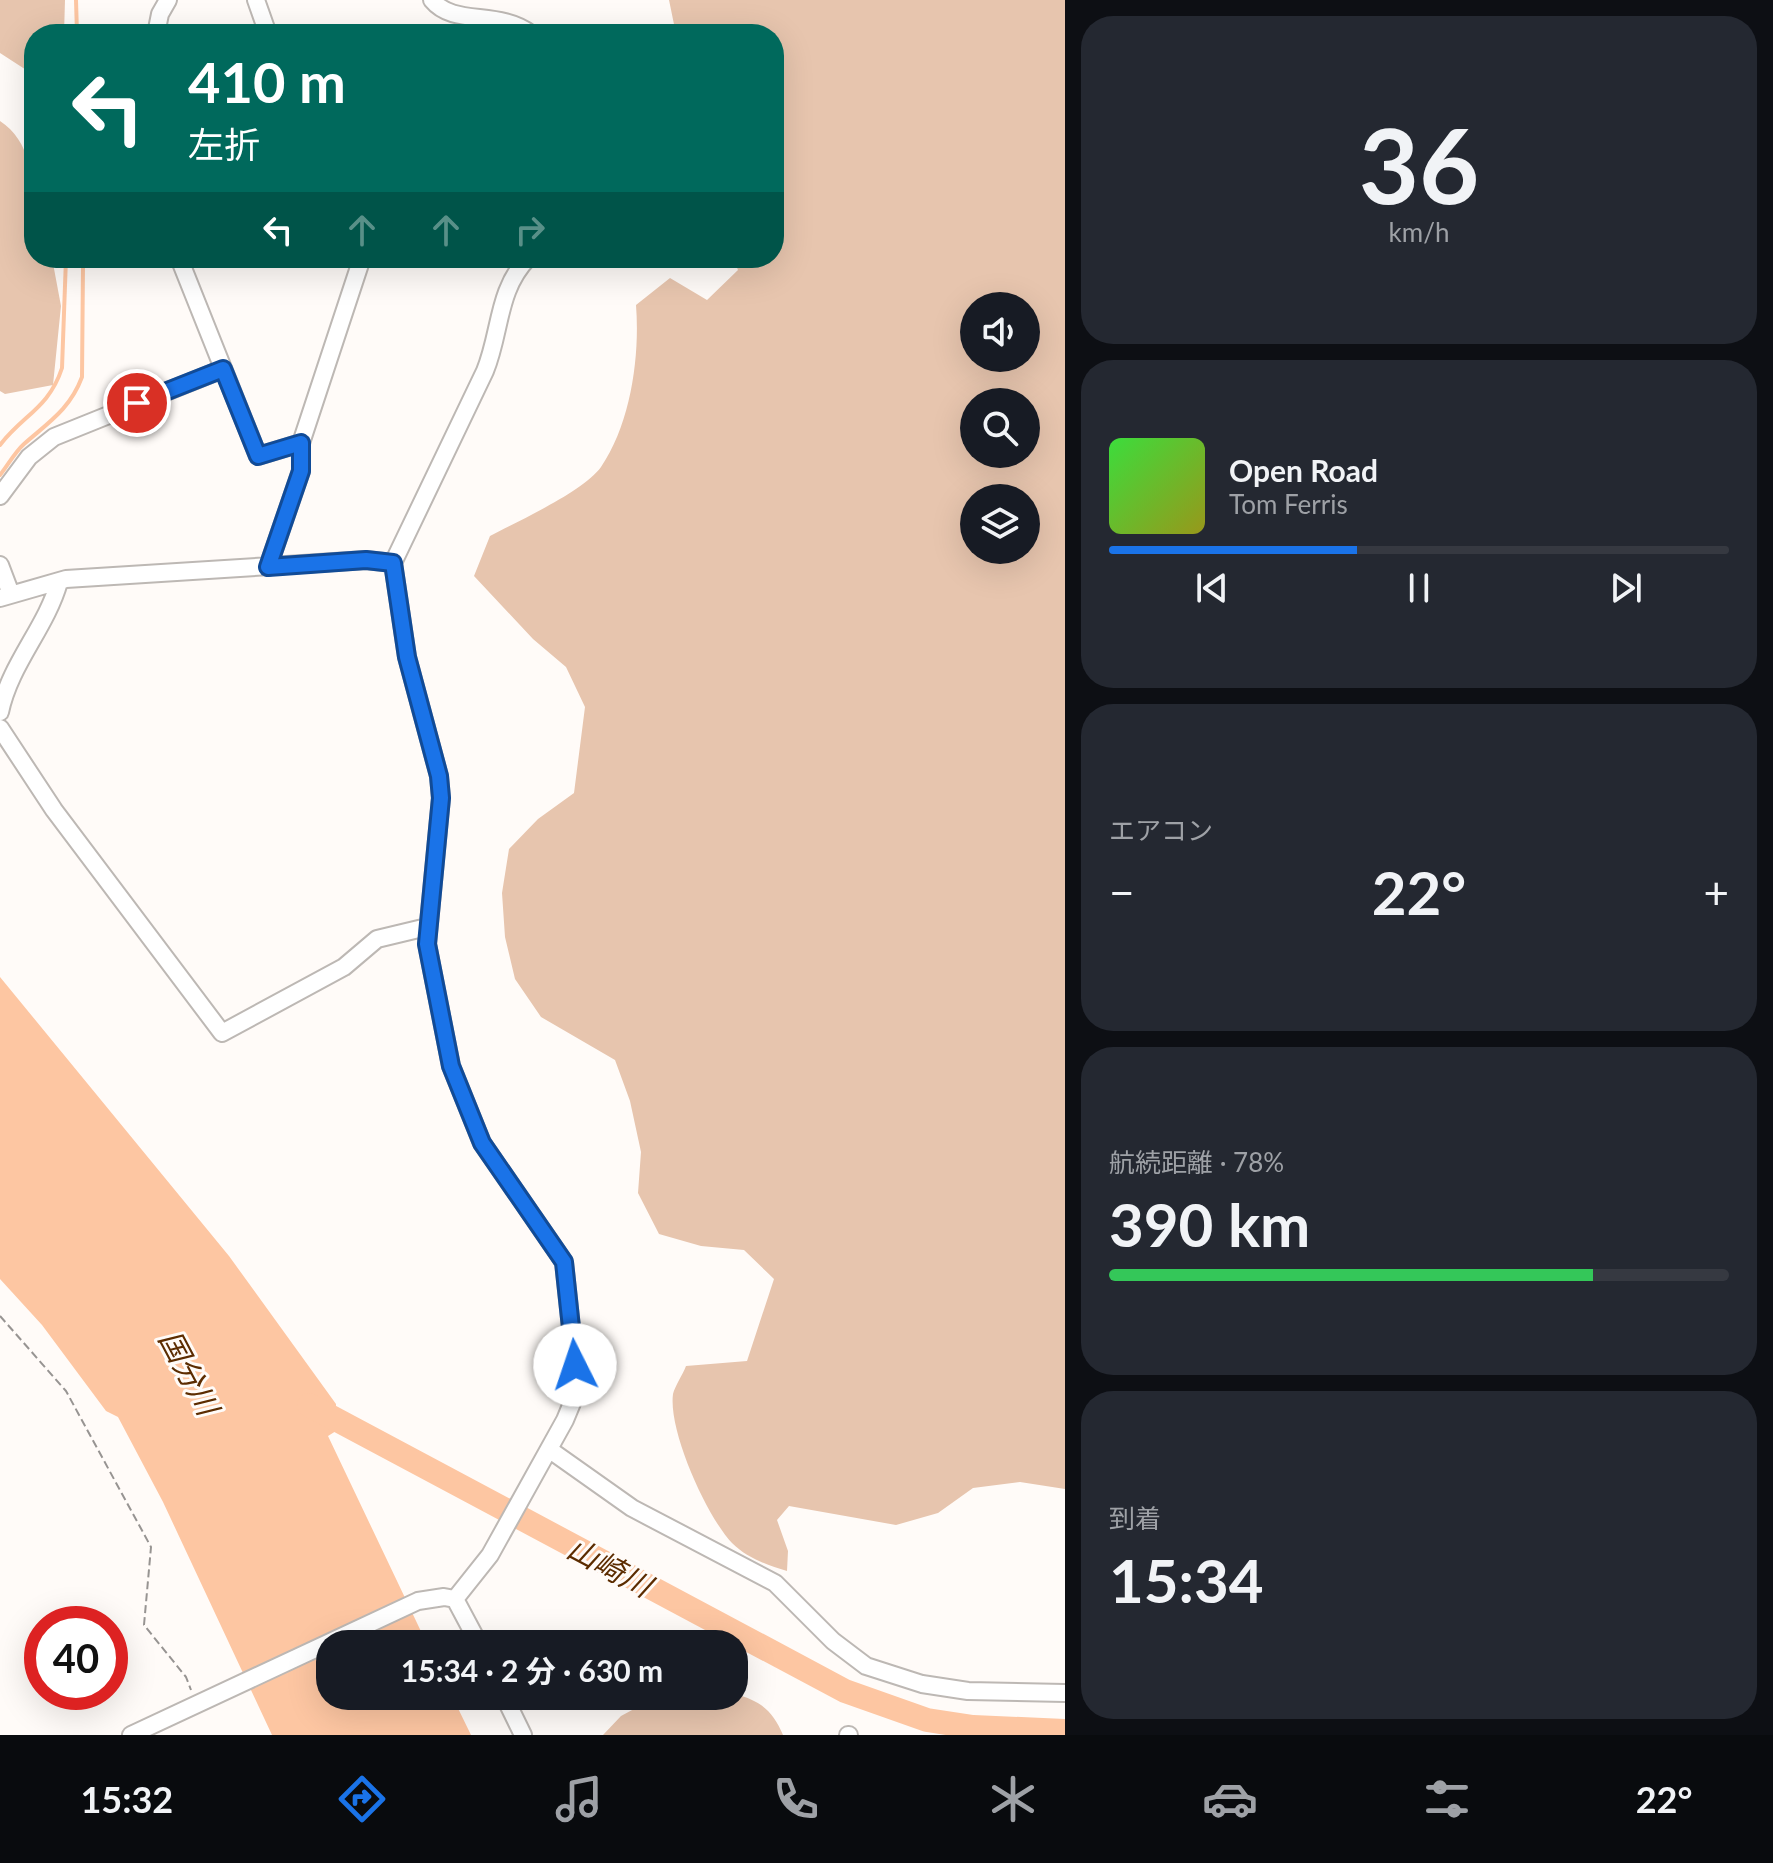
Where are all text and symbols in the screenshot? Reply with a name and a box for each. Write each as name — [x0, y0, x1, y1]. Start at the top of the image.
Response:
text: 410 m — [188, 48, 346, 115]
icon: left — [56, 56, 160, 160]
text: 36 — [1359, 101, 1479, 226]
text: 左折 — [188, 122, 260, 166]
icon: left — [256, 208, 300, 252]
icon: ahead — [340, 208, 384, 252]
icon: ahead — [424, 208, 468, 252]
icon: right — [508, 208, 552, 252]
text: km/h — [1389, 216, 1449, 248]
map controls — [960, 292, 1040, 564]
button: sound — [960, 292, 1040, 372]
pin — [103, 369, 171, 437]
icon: arrive — [115, 381, 159, 425]
button: search — [960, 388, 1040, 468]
text: Open Road — [1229, 452, 1378, 488]
button: layers — [960, 484, 1040, 564]
text: Tom Ferris — [1229, 488, 1348, 520]
icon: previous — [1190, 566, 1234, 610]
icon: pause — [1397, 566, 1441, 610]
icon: next — [1604, 566, 1648, 610]
text: エアコン — [1109, 814, 1213, 846]
text: 22° — [1372, 856, 1466, 928]
text: − — [1109, 866, 1135, 918]
text: + — [1703, 866, 1729, 918]
text: 航続距離 · 78% — [1109, 1146, 1284, 1178]
text: 390 km — [1109, 1188, 1310, 1260]
position arrow — [533, 1323, 617, 1407]
water label: 国分川 — [153, 1324, 228, 1423]
text: 到着 — [1109, 1502, 1161, 1534]
water label: 山崎川 — [562, 1529, 661, 1604]
text: 15:34 — [1109, 1544, 1264, 1616]
speed limit sign: 40 — [24, 1606, 128, 1710]
text: 15:34 · 2 分 · 630 m — [401, 1652, 663, 1688]
icon: directions — [334, 1771, 390, 1827]
icon: music — [551, 1771, 607, 1827]
icon: phone — [768, 1771, 824, 1827]
icon: climate — [985, 1771, 1041, 1827]
icon: car — [1202, 1771, 1258, 1827]
icon: filters — [1419, 1771, 1475, 1827]
text: 15:32 — [80, 1777, 173, 1821]
text: 22° — [1636, 1777, 1692, 1821]

